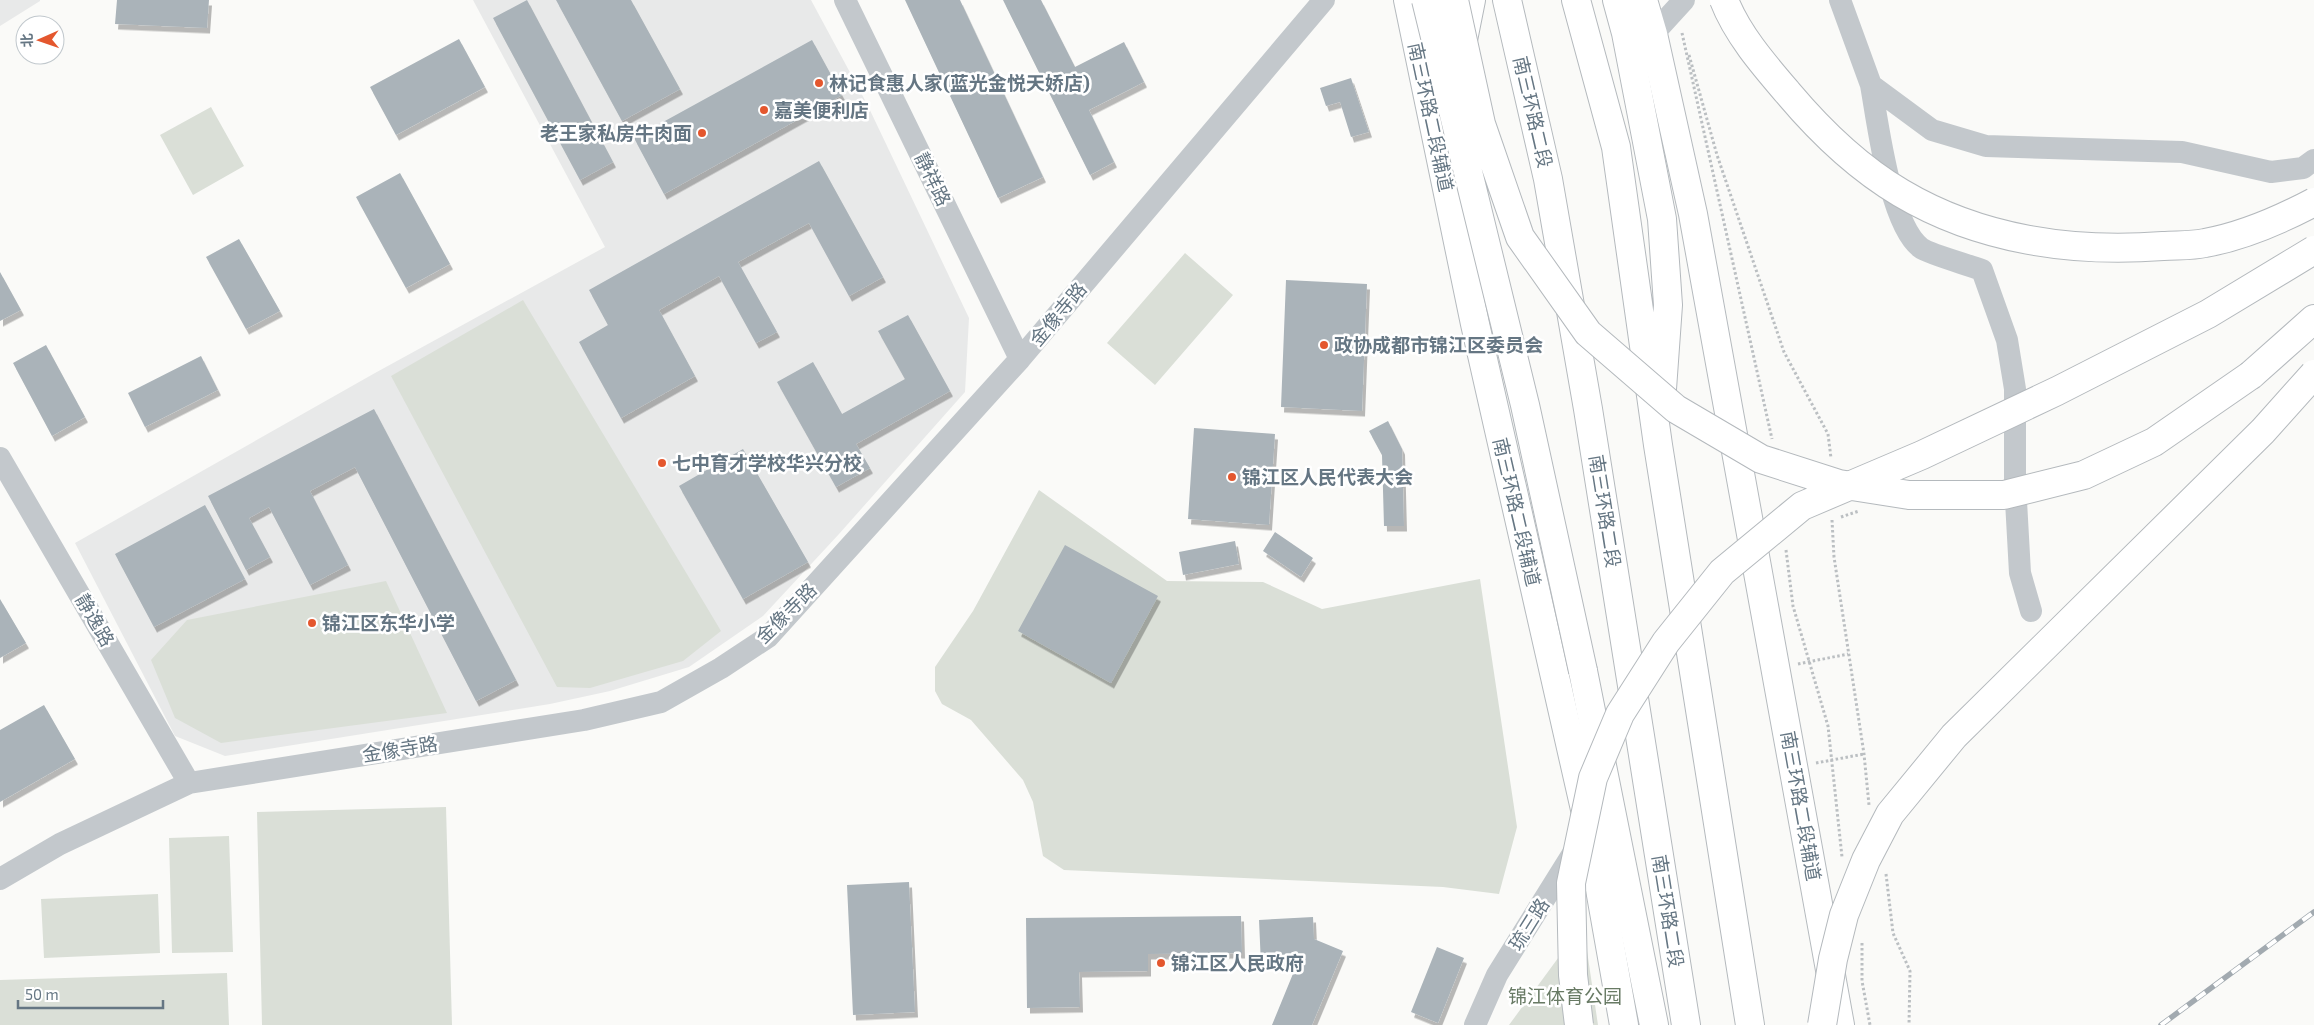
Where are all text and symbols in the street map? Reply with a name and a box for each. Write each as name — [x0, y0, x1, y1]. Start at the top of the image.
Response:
north arrow — [15, 15, 65, 65]
text: 北 — [18, 33, 35, 48]
street label: 南三环路二段辅道 — [1404, 40, 1459, 194]
street label: 南三环路二段 — [1509, 54, 1558, 170]
place label: 林记食惠人家(蓝光金悦天娇店) — [829, 71, 1090, 94]
marker: 林记食惠人家(蓝光金悦天娇店) — [813, 77, 825, 89]
place label: 嘉美便利店 — [774, 98, 869, 121]
marker: 嘉美便利店 — [758, 104, 770, 116]
place label: 老王家私房牛肉面 — [540, 121, 692, 144]
marker: 老王家私房牛肉面 — [696, 127, 708, 139]
street label: 静祥路 — [911, 148, 956, 209]
street label: 金像寺路 — [1024, 277, 1091, 350]
place label: 政协成都市锦江区委员会 — [1334, 333, 1543, 356]
marker: 政协成都市锦江区委员会 — [1318, 339, 1330, 351]
street label: 南三环路二段辅道 — [1489, 435, 1546, 589]
place label: 七中育才学校华兴分校 — [672, 451, 862, 474]
street label: 南三环路二段 — [1585, 453, 1626, 569]
marker: 七中育才学校华兴分校 — [656, 457, 668, 469]
place label: 锦江区人民代表大会 — [1242, 465, 1413, 488]
marker: 锦江区人民代表大会 — [1226, 471, 1238, 483]
street label: 金像寺路 — [751, 578, 821, 648]
street label: 静逸路 — [71, 589, 120, 650]
place label: 锦江区东华小学 — [322, 611, 455, 634]
marker: 锦江区东华小学 — [306, 617, 318, 629]
street label: 南三环路二段辅道 — [1777, 729, 1826, 883]
street label: 金像寺路 — [361, 731, 439, 766]
street label: 南三环路二段 — [1648, 853, 1689, 969]
street label: 琉三路 — [1504, 893, 1553, 954]
place label: 锦江区人民政府 — [1171, 951, 1304, 974]
marker: 锦江区人民政府 — [1155, 957, 1167, 969]
scale bar — [18, 978, 162, 1010]
park label: 锦江体育公园 — [1508, 984, 1622, 1007]
text: 50 m — [25, 985, 59, 1003]

